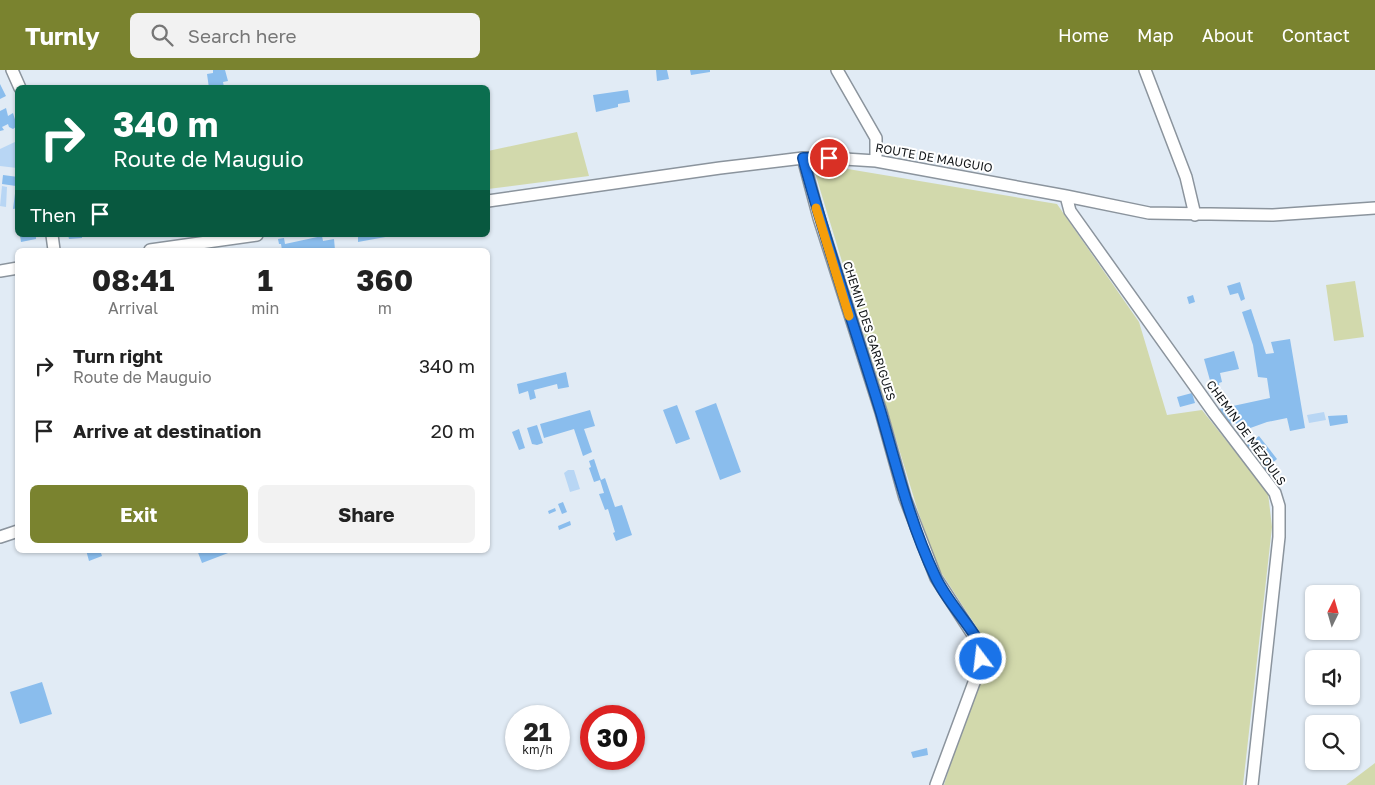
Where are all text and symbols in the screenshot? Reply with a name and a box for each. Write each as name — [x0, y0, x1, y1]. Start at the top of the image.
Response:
search box — [130, 13, 480, 58]
text: Turnly — [25, 21, 100, 50]
icon: search — [148, 21, 176, 49]
text: Search here — [188, 24, 297, 47]
text: Home — [1058, 24, 1109, 46]
text: Map — [1137, 24, 1174, 46]
text: About — [1202, 24, 1254, 46]
text: Contact — [1282, 24, 1350, 46]
text: 340 m — [113, 103, 218, 145]
icon: right — [30, 105, 95, 170]
pin — [808, 137, 850, 179]
street label: ROUTE DE MAUGUIO — [874, 140, 994, 175]
icon: arrive — [815, 144, 843, 172]
text: Route de Mauguio — [113, 145, 304, 172]
icon: arrive — [86, 200, 114, 228]
text: Then — [30, 203, 76, 226]
street label: CHEMIN DES GARRIGUES — [840, 259, 899, 403]
text: 08:41 — [92, 262, 174, 298]
text: 1 — [258, 262, 273, 298]
text: 360 — [356, 262, 413, 298]
text: Arrival — [108, 298, 158, 318]
text: min — [251, 298, 279, 318]
text: m — [378, 298, 392, 318]
text: Turn right — [73, 344, 163, 367]
icon: right — [30, 352, 58, 380]
text: 340 m — [419, 354, 475, 377]
text: Route de Mauguio — [73, 367, 212, 387]
street label: CHEMIN DE MÉZOULS — [1203, 377, 1290, 488]
icon: arrive — [30, 417, 58, 445]
text: Arrive at destination — [73, 419, 261, 442]
text: 20 m — [431, 419, 475, 442]
button: Exit — [30, 485, 248, 543]
button: Share — [258, 485, 475, 543]
north arrow — [1305, 585, 1360, 640]
map controls — [1305, 585, 1360, 770]
position arrow — [954, 632, 1006, 684]
button: sound — [1305, 650, 1360, 705]
speed limit sign: 30 — [580, 705, 645, 770]
button: search — [1305, 715, 1360, 770]
text: 21 — [523, 716, 552, 747]
text: km/h — [522, 742, 553, 757]

